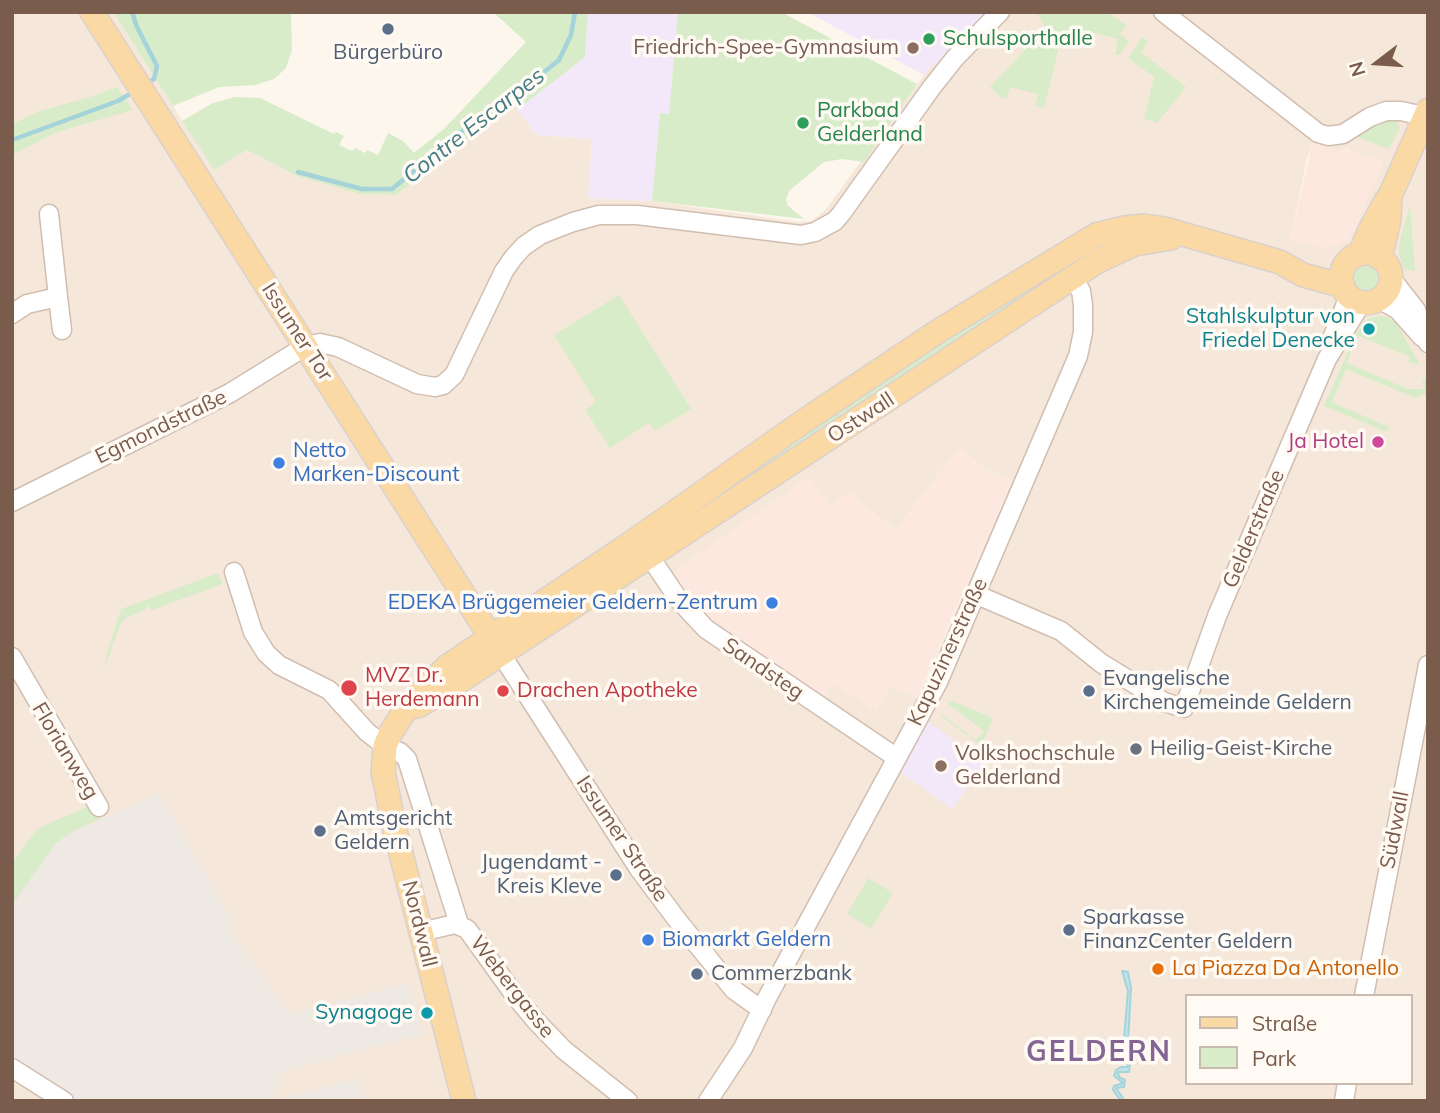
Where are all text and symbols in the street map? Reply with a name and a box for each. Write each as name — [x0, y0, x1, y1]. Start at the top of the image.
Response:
marker: Bürgerbüro — [380, 21, 396, 37]
place label: Schulsporthalle — [943, 26, 1093, 52]
north arrow — [1342, 28, 1412, 98]
marker: Schulsporthalle — [921, 31, 937, 47]
place label: Friedrich-Spee-Gymnasium — [633, 35, 899, 61]
place label: Bürgerbüro — [333, 40, 443, 66]
marker: Friedrich-Spee-Gymnasium — [905, 40, 921, 56]
text: N — [1343, 59, 1370, 80]
water label: Contre Escarpes — [398, 62, 550, 190]
place label: Parkbad Gelderland — [817, 98, 923, 148]
marker: Parkbad Gelderland — [795, 115, 811, 131]
street label: Issumer Tor — [256, 278, 338, 386]
place label: Stahlskulptur von Friedel Denecke — [1186, 304, 1355, 354]
marker: Stahlskulptur von Friedel Denecke — [1361, 321, 1377, 337]
street label: Egmondstraße — [91, 384, 231, 470]
street label: Ostwall — [823, 387, 899, 449]
place label: Ja Hotel — [1287, 429, 1364, 455]
marker: Ja Hotel — [1370, 434, 1386, 450]
place label: Netto Marken-Discount — [293, 438, 460, 488]
marker: Netto Marken-Discount — [271, 455, 287, 471]
street label: Gelderstraße — [1218, 466, 1290, 592]
street label: Kapuzinerstraße — [903, 574, 993, 730]
place label: EDEKA Brüggemeier Geldern-Zentrum — [388, 590, 758, 616]
marker: EDEKA Brüggemeier Geldern-Zentrum — [764, 595, 780, 611]
street label: Sandsteg — [718, 633, 808, 705]
place label: MVZ Dr. Herdemann — [365, 663, 480, 713]
place label: Evangelische Kirchengemeinde Geldern — [1103, 666, 1352, 716]
marker: MVZ Dr. Herdemann — [339, 678, 359, 698]
place label: Drachen Apotheke — [517, 678, 698, 704]
marker: Drachen Apotheke — [495, 683, 511, 699]
marker: Evangelische Kirchengemeinde Geldern — [1081, 683, 1097, 699]
street label: Florianweg — [26, 698, 104, 804]
place label: Heilig-Geist-Kirche — [1150, 736, 1332, 762]
place label: Volkshochschule Gelderland — [955, 741, 1115, 791]
marker: Heilig-Geist-Kirche — [1128, 741, 1144, 757]
marker: Volkshochschule Gelderland — [933, 758, 949, 774]
street label: Issumer Straße — [571, 771, 673, 907]
street label: Südwall — [1375, 789, 1415, 871]
place label: Amtsgericht Geldern — [334, 806, 452, 856]
marker: Amtsgericht Geldern — [312, 823, 328, 839]
place label: Jugendamt - Kreis Kleve — [481, 850, 602, 900]
marker: Jugendamt - Kreis Kleve — [608, 867, 624, 883]
street label: Nordwall — [396, 878, 442, 970]
place label: Sparkasse FinanzCenter Geldern — [1083, 905, 1293, 955]
marker: Sparkasse FinanzCenter Geldern — [1061, 922, 1077, 938]
place label: Biomarkt Geldern — [662, 927, 831, 953]
street label: Webergasse — [464, 931, 560, 1043]
marker: Biomarkt Geldern — [640, 932, 656, 948]
place label: La Piazza Da Antonello — [1172, 956, 1399, 982]
place label: Commerzbank — [711, 961, 852, 987]
marker: La Piazza Da Antonello — [1150, 961, 1166, 977]
marker: Commerzbank — [689, 966, 705, 982]
legend — [1184, 994, 1412, 1085]
place label: Synagoge — [315, 1000, 413, 1026]
marker: Synagoge — [419, 1005, 435, 1021]
text: Straße — [1252, 1010, 1317, 1036]
district label: GELDERN — [1027, 1036, 1171, 1070]
text: Park — [1252, 1045, 1296, 1071]

